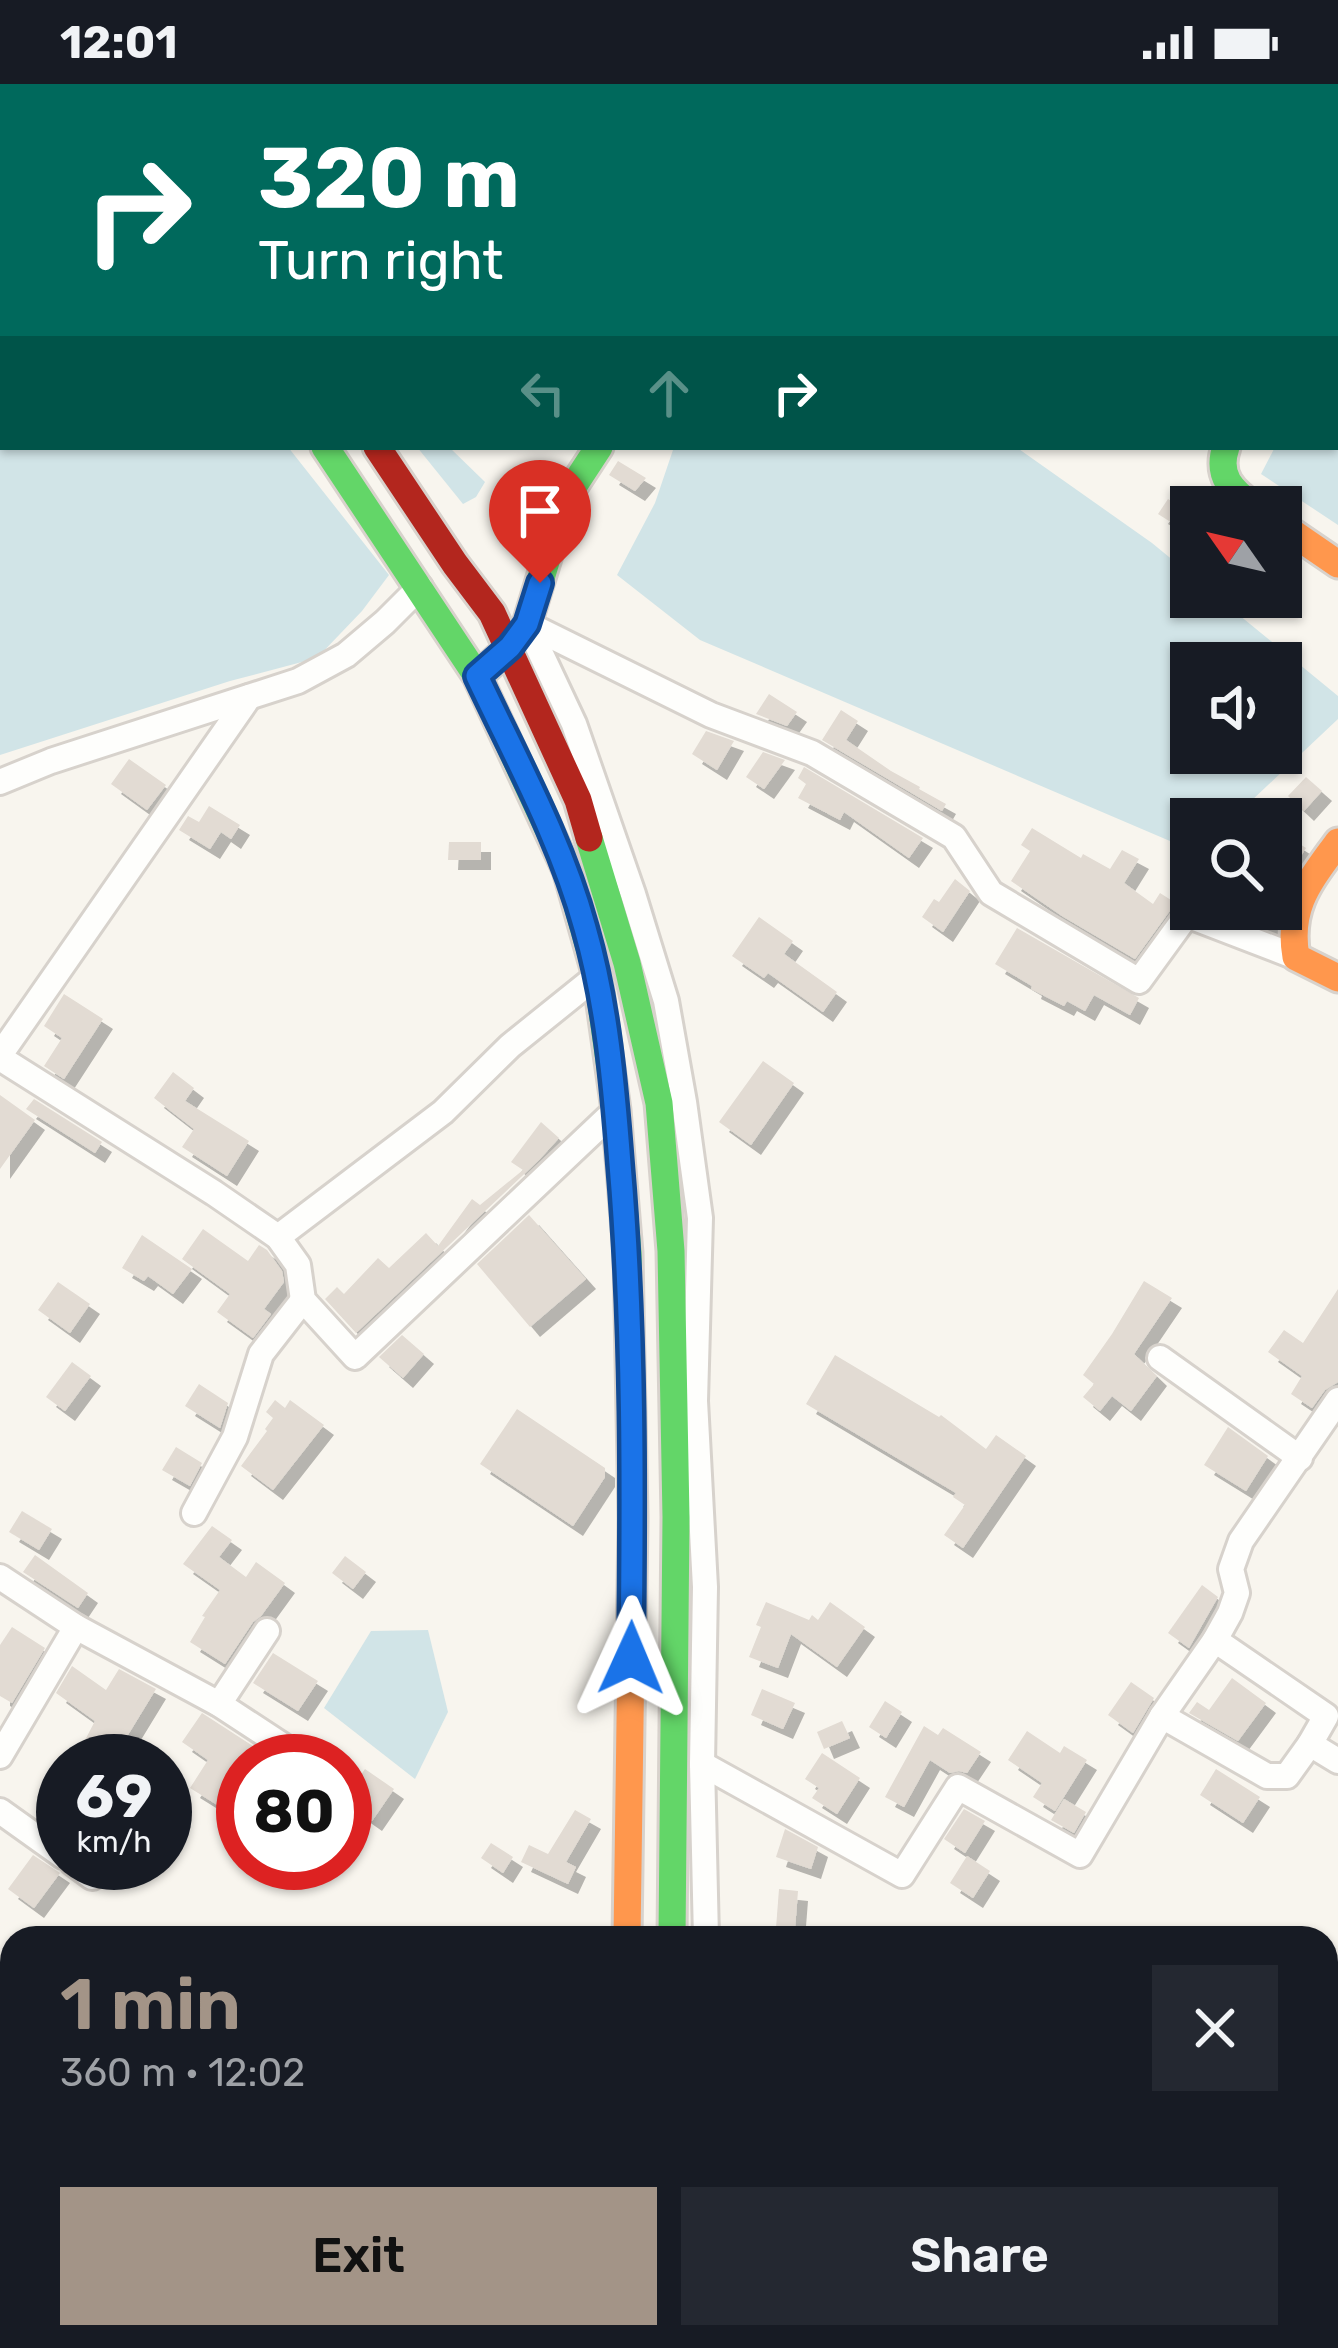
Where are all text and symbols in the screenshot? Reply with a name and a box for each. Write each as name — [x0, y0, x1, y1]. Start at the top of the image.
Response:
text: 12:01 — [60, 16, 178, 69]
text: 320 m — [258, 128, 520, 228]
icon: right — [60, 132, 216, 288]
text: Turn right — [258, 229, 503, 293]
icon: left — [510, 360, 576, 426]
icon: ahead — [636, 360, 702, 426]
icon: right — [762, 360, 828, 426]
pin — [489, 460, 591, 583]
icon: arrive — [507, 478, 573, 544]
north arrow — [1170, 486, 1302, 618]
map controls — [1170, 486, 1302, 930]
button: sound — [1170, 642, 1302, 774]
button: search — [1170, 798, 1302, 930]
position arrow — [568, 1595, 694, 1721]
speed limit sign: 80 — [216, 1734, 372, 1890]
text: 69 — [75, 1761, 153, 1832]
text: km/h — [77, 1824, 151, 1860]
text: 1 min — [60, 1962, 241, 2047]
button: close — [1152, 1965, 1278, 2091]
text: 360 m · 12:02 — [60, 2050, 305, 2096]
button: Exit — [60, 2187, 657, 2325]
button: Share — [681, 2187, 1278, 2325]

